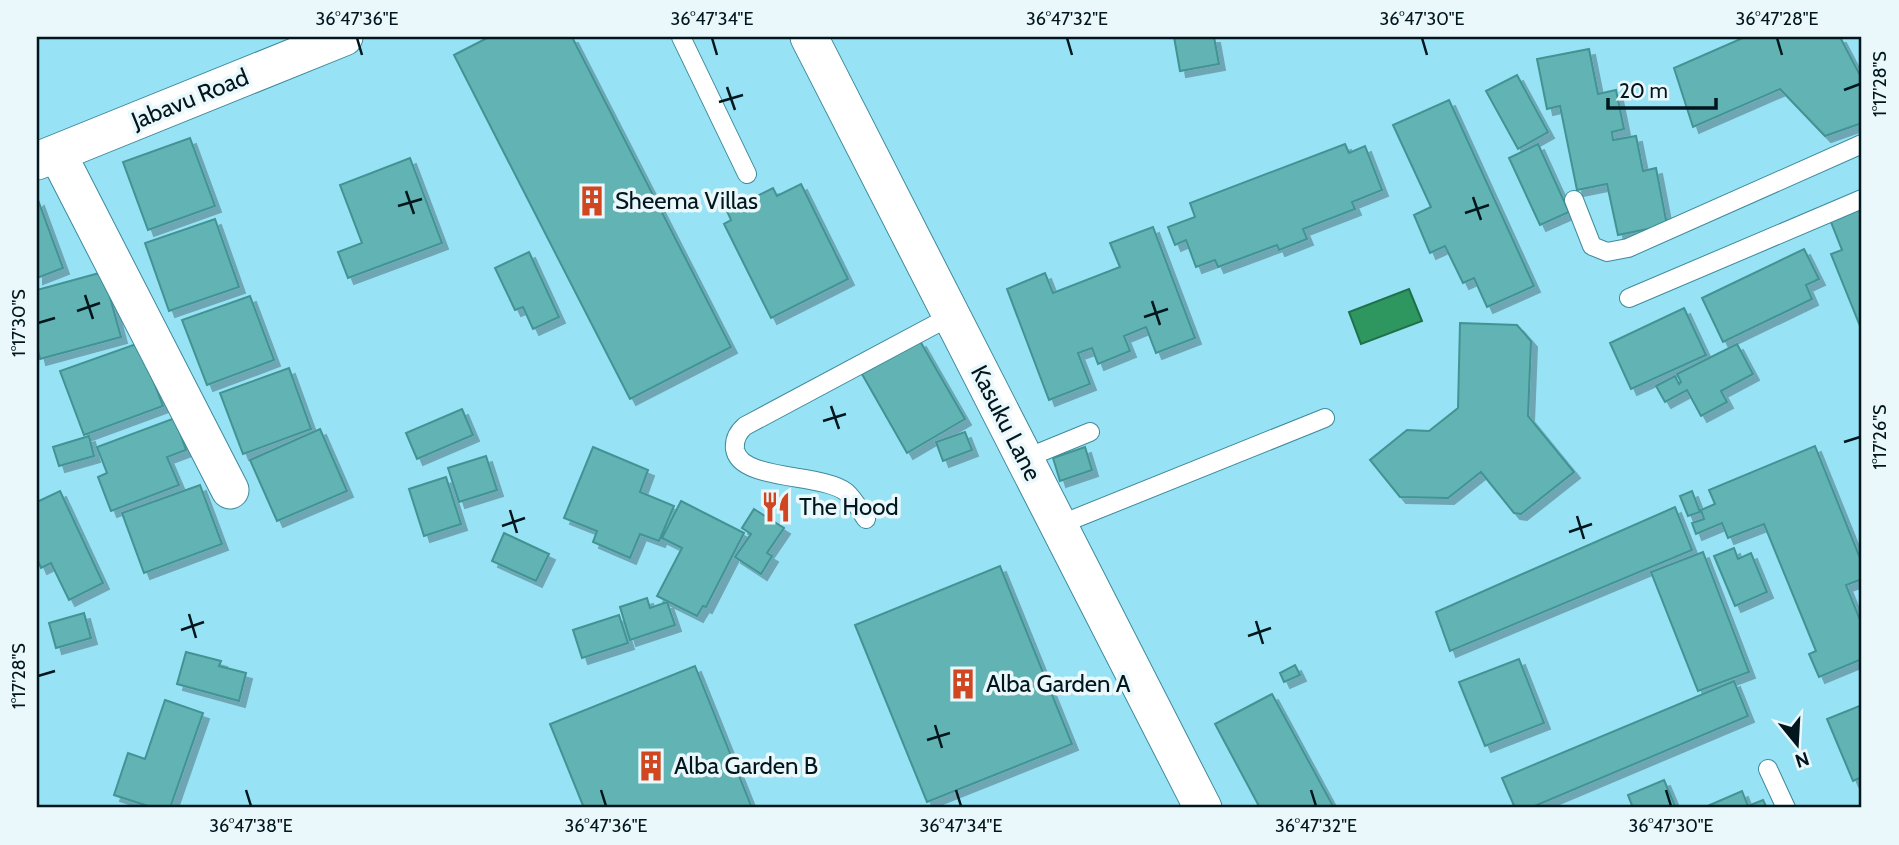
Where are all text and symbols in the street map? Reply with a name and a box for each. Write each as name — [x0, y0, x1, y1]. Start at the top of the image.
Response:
text: 36°47'36"E — [316, 8, 398, 30]
text: 36°47'34"E — [671, 8, 753, 30]
text: 36°47'32"E — [1026, 8, 1108, 30]
text: 36°47'30"E — [1379, 8, 1465, 30]
text: 36°47'28"E — [1735, 8, 1819, 30]
text: 1°17'28"S — [1869, 51, 1891, 117]
street label: Jabavu Road — [126, 62, 253, 136]
scale bar — [1608, 66, 1717, 110]
text: 20 m — [1619, 78, 1668, 103]
building icon: Sheema Villas — [575, 184, 609, 218]
place label: Sheema Villas — [615, 186, 758, 215]
text: 1°17'30"S — [8, 289, 30, 357]
street label: Kasuku Lane — [965, 360, 1048, 485]
text: 1°17'26"S — [1869, 404, 1891, 470]
restaurant icon: The Hood — [759, 490, 793, 524]
place label: The Hood — [799, 492, 899, 521]
text: 1°17'28"S — [8, 643, 30, 709]
building icon: Alba Garden A — [946, 667, 980, 701]
place label: Alba Garden A — [986, 669, 1131, 698]
north arrow — [1762, 708, 1832, 778]
text: N — [1792, 747, 1812, 773]
building icon: Alba Garden B — [634, 749, 668, 783]
place label: Alba Garden B — [674, 751, 818, 780]
text: 36°47'38"E — [209, 815, 293, 837]
text: 36°47'36"E — [565, 815, 647, 837]
text: 36°47'34"E — [920, 815, 1002, 837]
text: 36°47'32"E — [1275, 815, 1357, 837]
text: 36°47'30"E — [1628, 815, 1714, 837]

